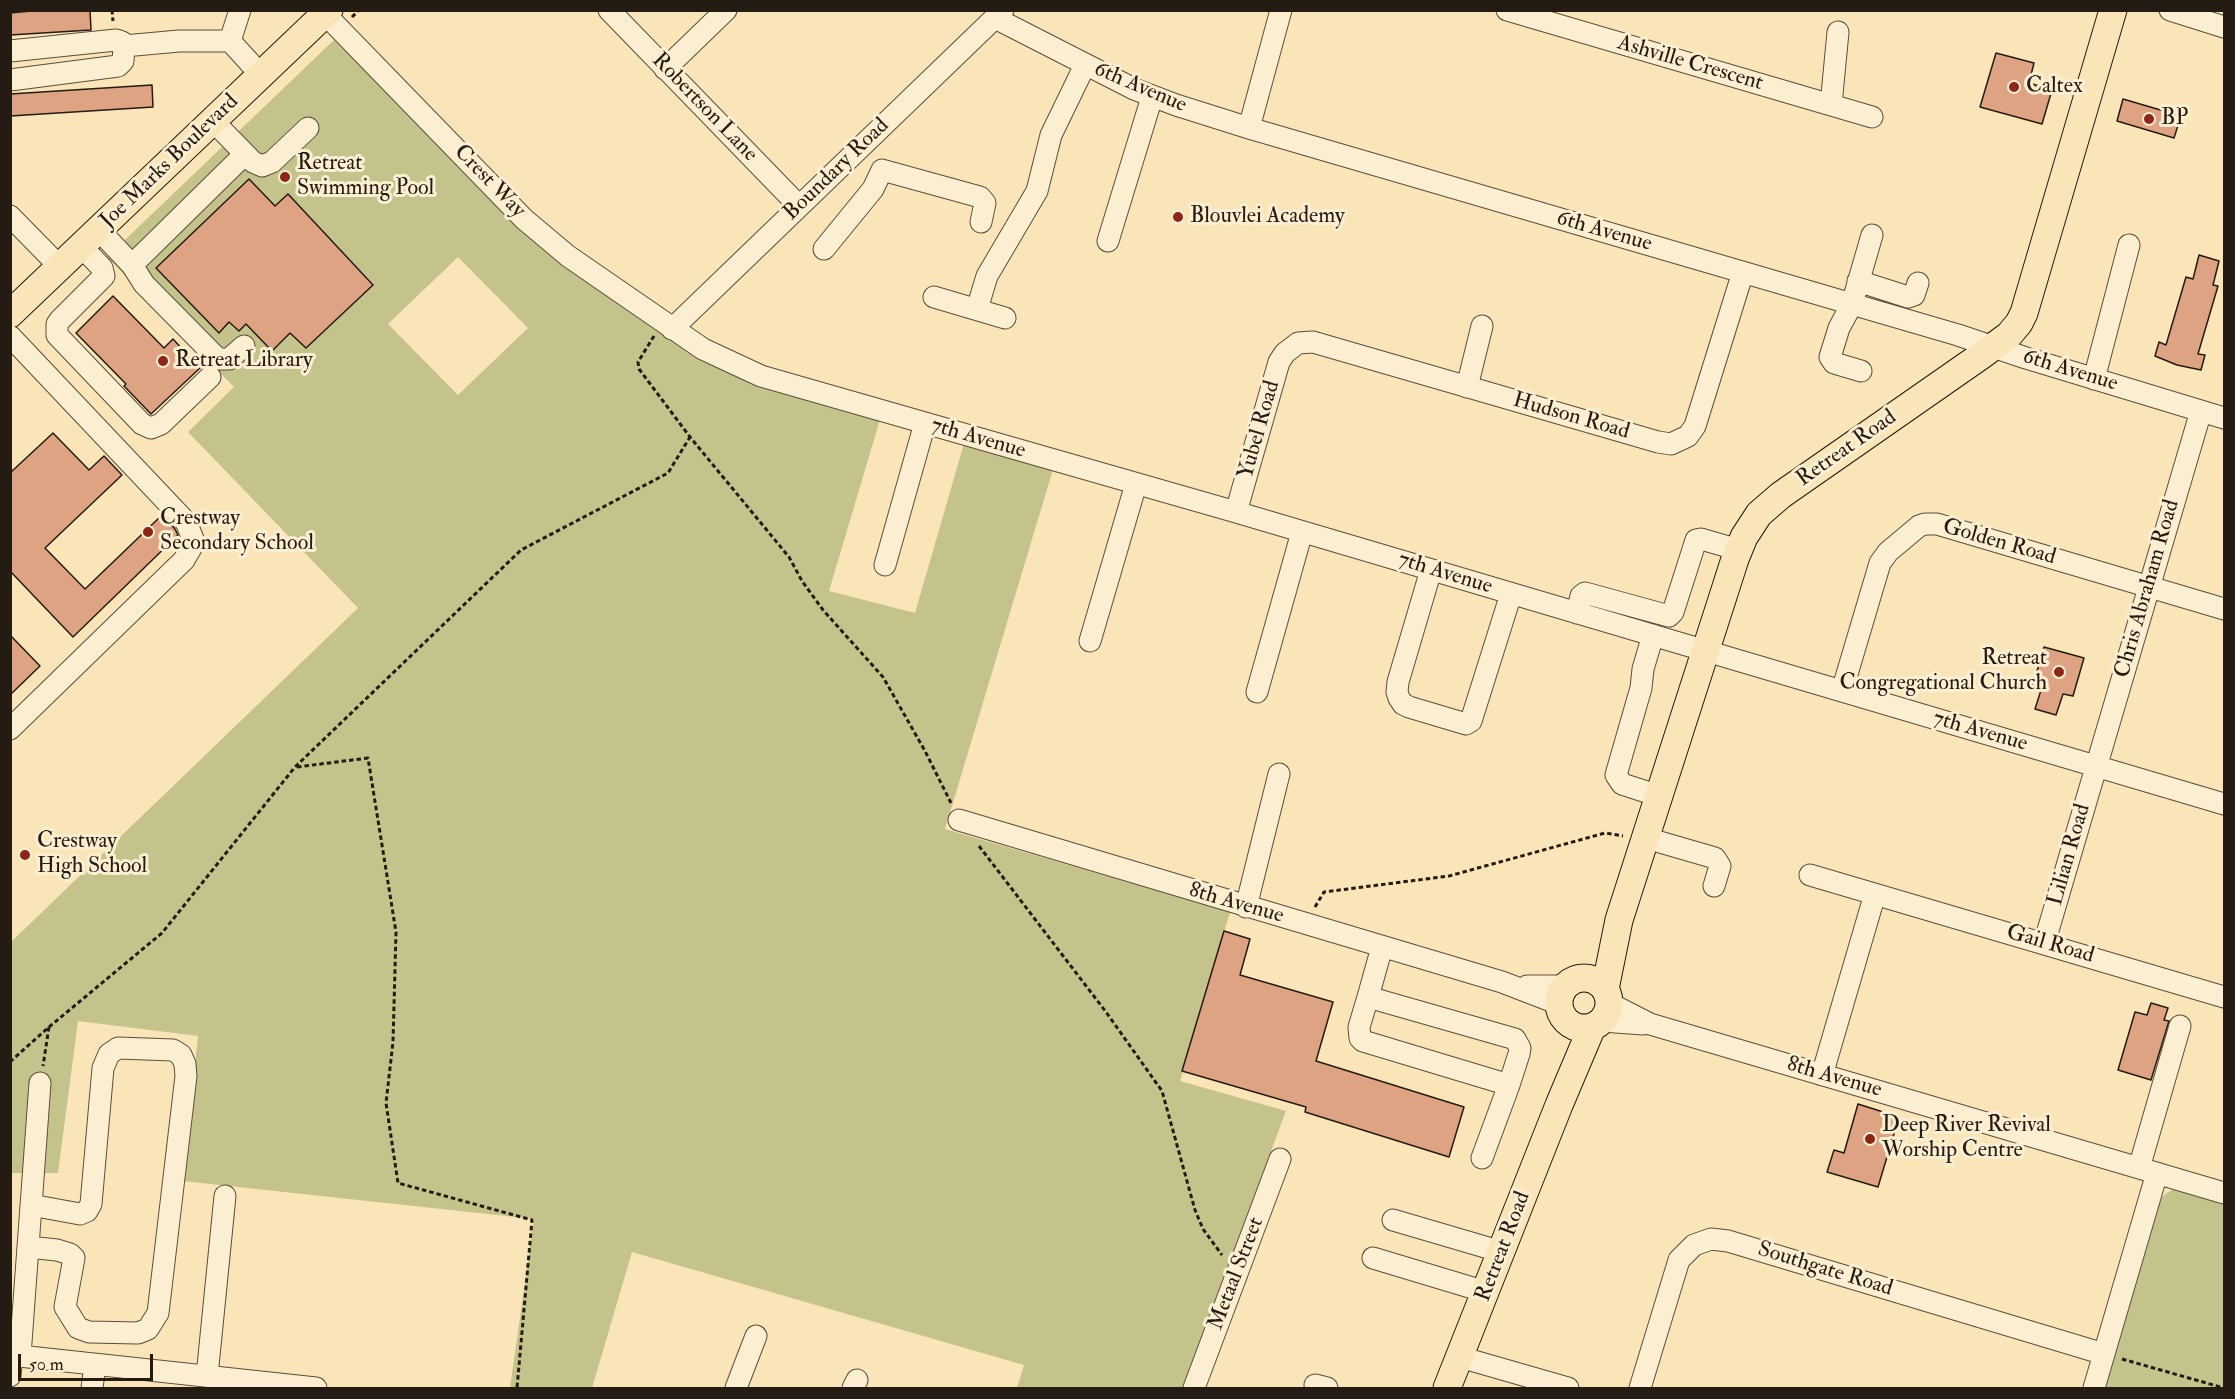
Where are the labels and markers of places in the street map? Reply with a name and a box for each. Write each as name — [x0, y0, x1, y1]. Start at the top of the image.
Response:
place label: Caltex — [2026, 74, 2083, 100]
marker: Caltex — [2007, 80, 2021, 94]
place label: BP — [2161, 106, 2188, 132]
marker: BP — [2142, 112, 2156, 126]
place label: Retreat Swimming Pool — [297, 151, 434, 202]
marker: Retreat Swimming Pool — [278, 170, 292, 184]
place label: Blouvlei Academy — [1190, 204, 1345, 230]
marker: Blouvlei Academy — [1171, 210, 1185, 224]
place label: Retreat Library — [175, 348, 313, 374]
marker: Retreat Library — [156, 354, 170, 368]
place label: Crestway Secondary School — [160, 506, 314, 558]
marker: Crestway Secondary School — [141, 525, 155, 539]
place label: Retreat Congregational Church — [1839, 646, 2047, 698]
marker: Retreat Congregational Church — [2052, 665, 2066, 679]
place label: Crestway High School — [37, 829, 147, 880]
marker: Crestway High School — [18, 848, 32, 862]
place label: Deep River Revival Worship Centre — [1882, 1113, 2051, 1164]
marker: Deep River Revival Worship Centre — [1863, 1132, 1877, 1146]

